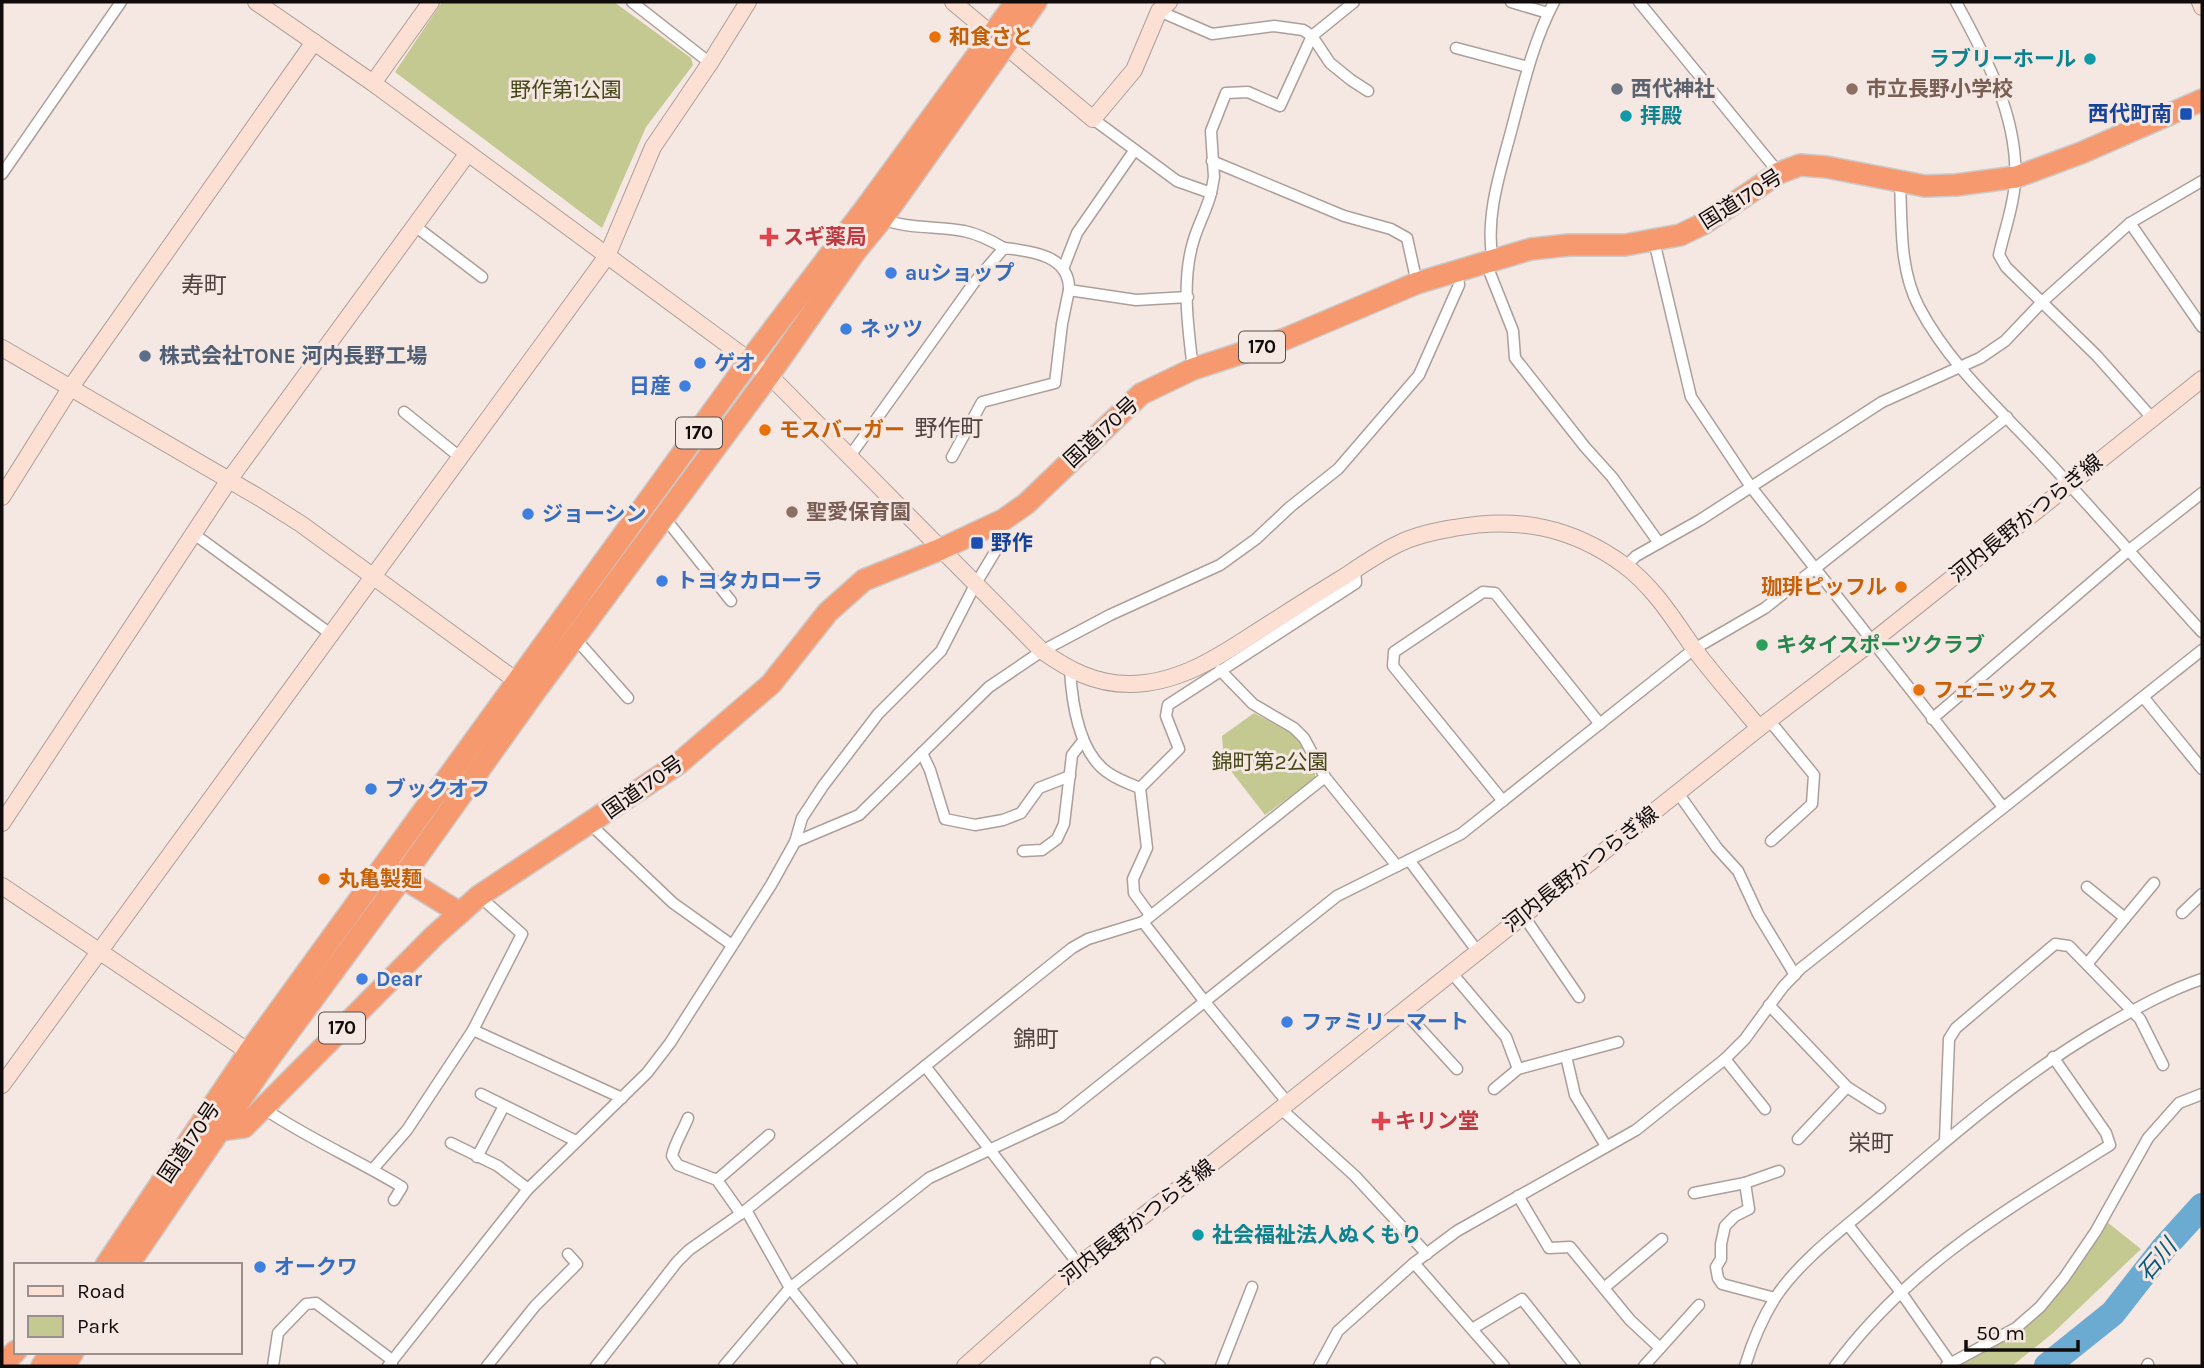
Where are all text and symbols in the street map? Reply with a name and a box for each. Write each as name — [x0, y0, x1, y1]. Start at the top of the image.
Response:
place label: 和食さと — [949, 25, 1033, 49]
marker: 和食さと — [927, 29, 943, 45]
place label: ラブリーホール — [1929, 47, 2076, 71]
marker: ラブリーホール — [2082, 51, 2098, 67]
place label: 西代神社 — [1631, 77, 1715, 101]
place label: 市立長野小学校 — [1866, 77, 2013, 101]
park label: 野作第1公園 — [510, 78, 622, 102]
marker: 西代神社 — [1609, 81, 1625, 97]
marker: 市立長野小学校 — [1844, 81, 1860, 97]
place label: 西代町南 — [2088, 102, 2172, 126]
place label: 拝殿 — [1640, 104, 1682, 128]
marker: 西代町南 — [2178, 106, 2194, 122]
marker: 拝殿 — [1618, 108, 1634, 124]
street label: 国道170号 — [1696, 164, 1786, 234]
place label: スギ薬局 — [783, 225, 867, 249]
marker: スギ薬局 — [761, 229, 777, 245]
place label: auショップ — [905, 261, 1014, 285]
marker: auショップ — [883, 265, 899, 281]
district label: 寿町 — [181, 272, 227, 299]
place label: ネッツ — [860, 317, 923, 341]
marker: ネッツ — [838, 321, 854, 337]
road number: 170 — [1239, 332, 1285, 362]
place label: 株式会社TONE 河内長野工場 — [159, 344, 427, 368]
marker: 株式会社TONE 河内長野工場 — [137, 348, 153, 364]
place label: ゲオ — [714, 351, 756, 375]
marker: ゲオ — [692, 355, 708, 371]
place label: 日産 — [629, 374, 671, 398]
marker: 日産 — [677, 378, 693, 394]
street label: 国道170号 — [1059, 392, 1143, 472]
district label: 野作町 — [915, 415, 984, 442]
road number: 170 — [676, 418, 722, 448]
place label: モスバーガー — [779, 418, 905, 442]
marker: モスバーガー — [757, 422, 773, 438]
street label: 河内長野かつらぎ線 — [1945, 449, 2107, 587]
place label: 聖愛保育園 — [806, 500, 911, 524]
place label: ジョーシン — [542, 502, 647, 526]
marker: 聖愛保育園 — [784, 504, 800, 520]
marker: ジョーシン — [520, 506, 536, 522]
place label: 野作 — [991, 531, 1033, 555]
marker: 野作 — [969, 535, 985, 551]
place label: トヨタカローラ — [676, 569, 823, 593]
marker: トヨタカローラ — [654, 573, 670, 589]
place label: 珈琲ピッフル — [1761, 575, 1887, 599]
marker: 珈琲ピッフル — [1893, 579, 1909, 595]
place label: キタイスポーツクラブ — [1776, 633, 1985, 657]
marker: キタイスポーツクラブ — [1754, 637, 1770, 653]
place label: フェニックス — [1933, 678, 2058, 702]
marker: フェニックス — [1911, 682, 1927, 698]
park label: 錦町第2公園 — [1211, 750, 1329, 774]
street label: 国道170号 — [598, 751, 688, 823]
place label: ブックオフ — [385, 777, 490, 801]
marker: ブックオフ — [363, 781, 379, 797]
street label: 河内長野かつらぎ線 — [1499, 801, 1663, 937]
place label: 丸亀製麺 — [338, 867, 422, 891]
marker: 丸亀製麺 — [316, 871, 332, 887]
place label: Dear — [376, 967, 423, 991]
marker: Dear — [354, 971, 370, 987]
place label: ファミリーマート — [1301, 1010, 1469, 1034]
road number: 170 — [319, 1012, 365, 1044]
marker: ファミリーマート — [1279, 1014, 1295, 1030]
district label: 錦町 — [1013, 1026, 1059, 1053]
street label: 国道170号 — [153, 1097, 225, 1187]
place label: キリン堂 — [1395, 1109, 1479, 1133]
marker: キリン堂 — [1373, 1113, 1389, 1129]
district label: 栄町 — [1848, 1130, 1894, 1157]
street label: 河内長野かつらぎ線 — [1055, 1154, 1219, 1290]
place label: 社会福祉法人ぬくもり — [1212, 1223, 1422, 1247]
marker: 社会福祉法人ぬくもり — [1190, 1227, 1206, 1243]
water label: 石川 — [2132, 1231, 2184, 1286]
place label: オークワ — [274, 1255, 358, 1279]
marker: オークワ — [252, 1259, 268, 1275]
legend — [14, 1263, 242, 1354]
text: Road — [77, 1279, 125, 1303]
scale bar — [1966, 1308, 2078, 1352]
text: Park — [77, 1314, 120, 1338]
text: 50 m — [1976, 1321, 2025, 1345]

